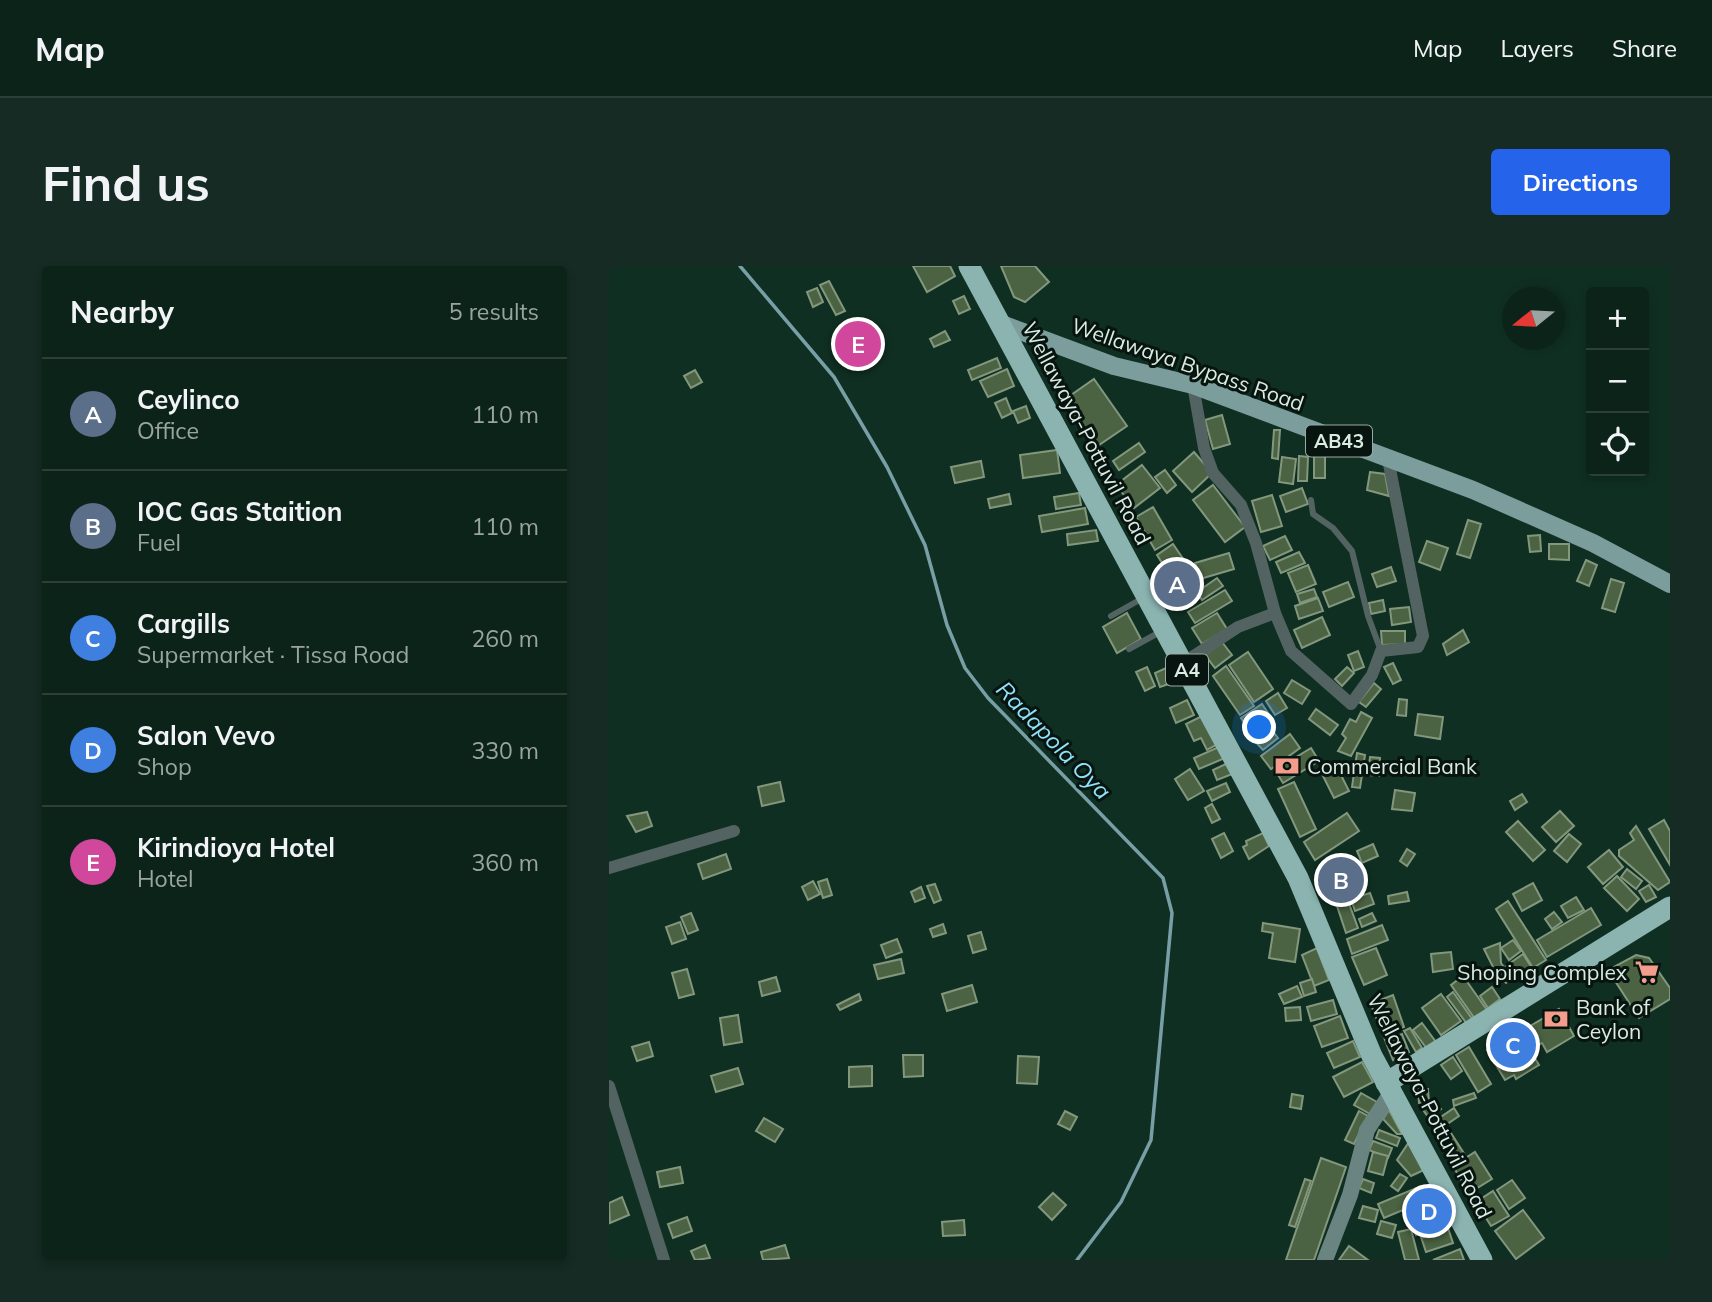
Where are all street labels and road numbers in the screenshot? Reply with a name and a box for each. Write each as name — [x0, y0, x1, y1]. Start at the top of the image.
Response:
street label: Wellawaya Bypass Road — [1068, 312, 1308, 416]
street label: Wellawaya-Pottuvil Road — [1017, 317, 1157, 549]
road number: AB43 — [1306, 426, 1372, 456]
road number: A4 — [1166, 654, 1208, 686]
street label: Wellawaya-Pottuvil Road — [1362, 989, 1498, 1223]

